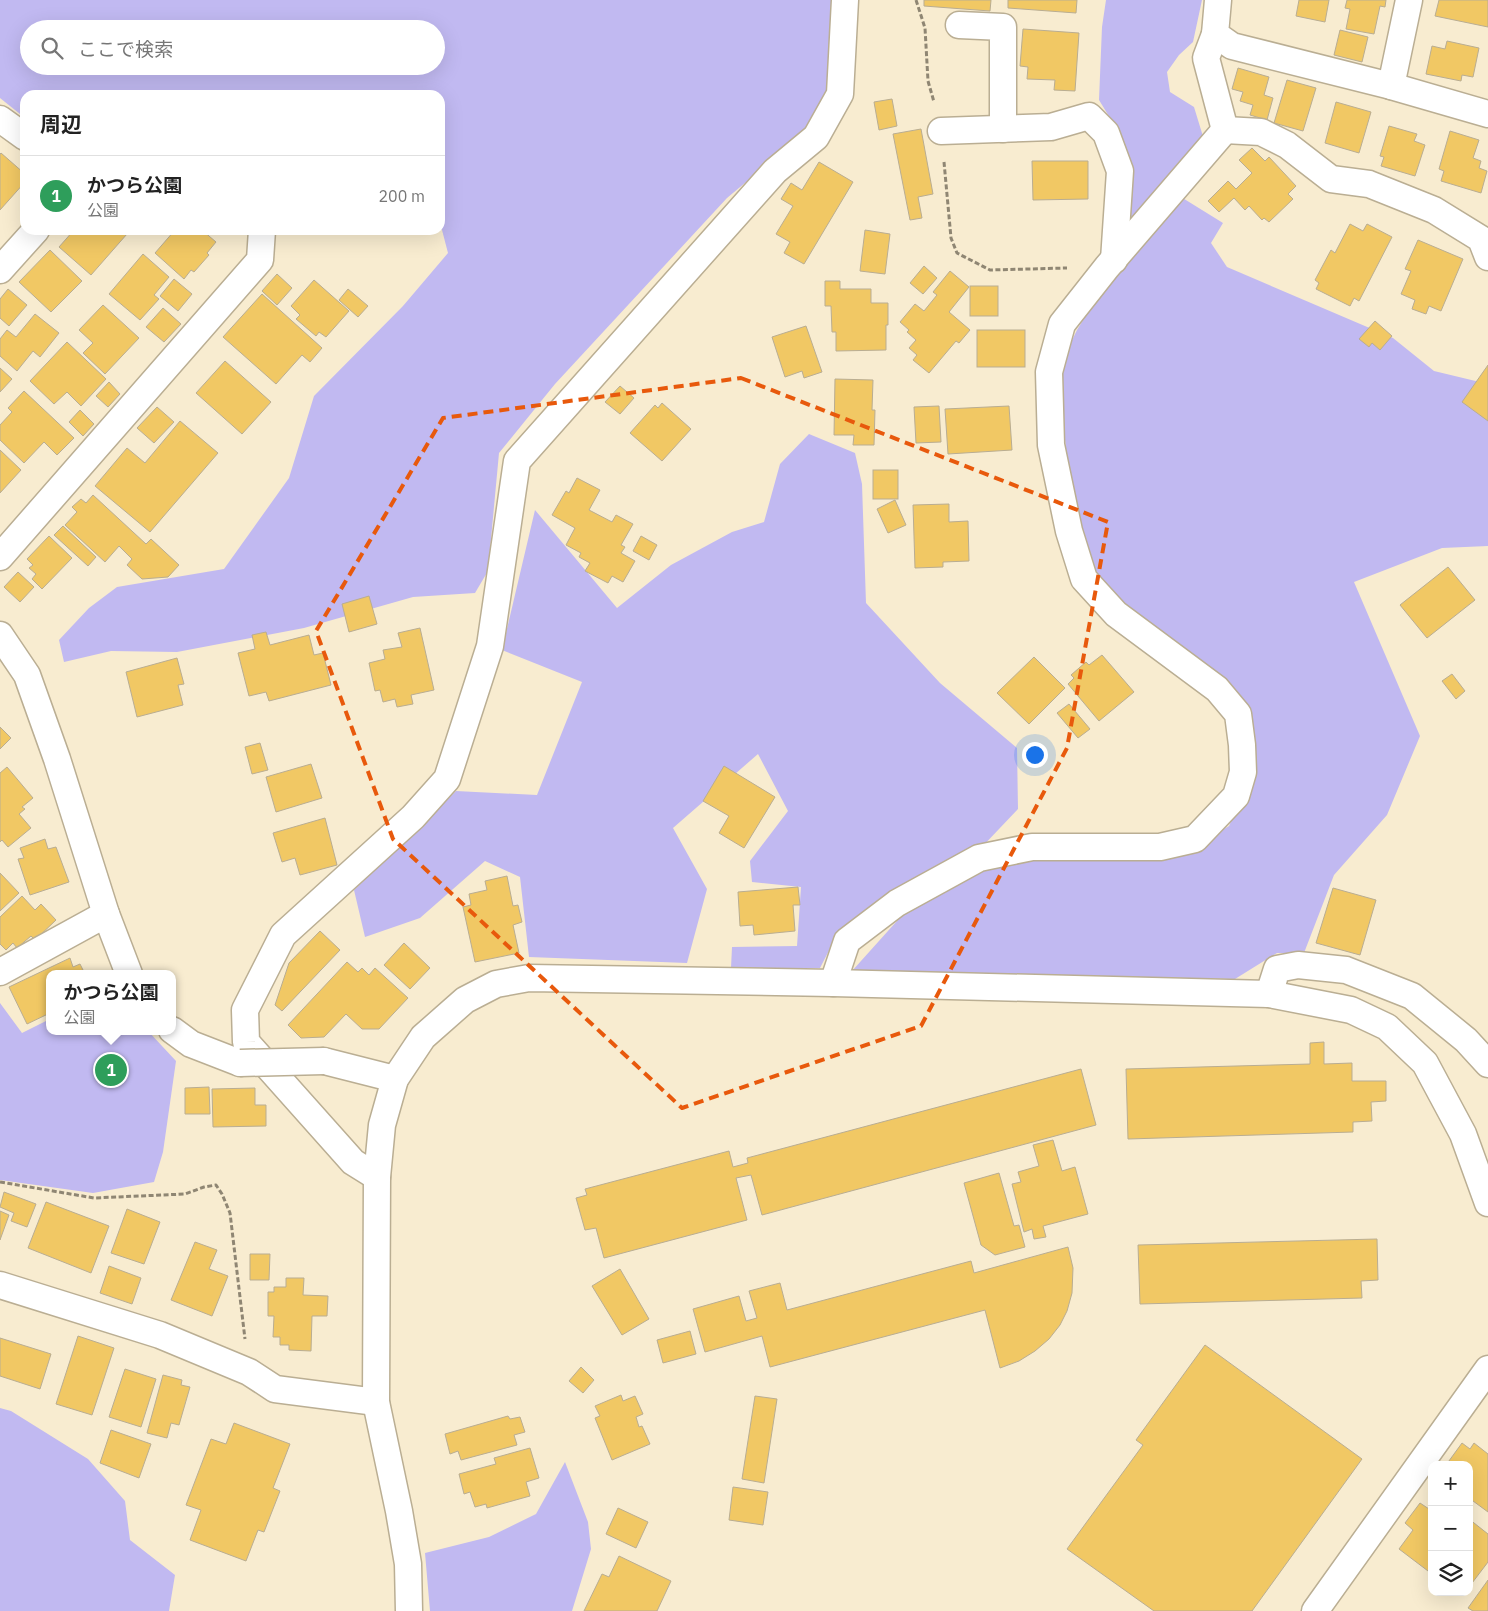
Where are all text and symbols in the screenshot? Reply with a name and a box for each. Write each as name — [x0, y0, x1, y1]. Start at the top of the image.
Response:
search box — [20, 20, 445, 75]
icon: search — [38, 34, 66, 62]
text: ここで検索 — [78, 37, 173, 61]
text: 周辺 — [40, 110, 82, 138]
text: かつら公園 — [87, 173, 182, 197]
text: 1 — [51, 186, 61, 206]
text: 200 m — [378, 186, 425, 206]
text: 公園 — [87, 200, 119, 220]
your location — [1022, 742, 1048, 768]
popup — [46, 970, 176, 1035]
text: かつら公園 — [63, 980, 159, 1004]
text: 公園 — [63, 1007, 96, 1027]
pin: 1 — [95, 1051, 127, 1089]
map controls — [1428, 1461, 1473, 1596]
button: + — [1428, 1461, 1473, 1506]
button: − — [1428, 1506, 1473, 1551]
button: layers — [1428, 1551, 1473, 1596]

